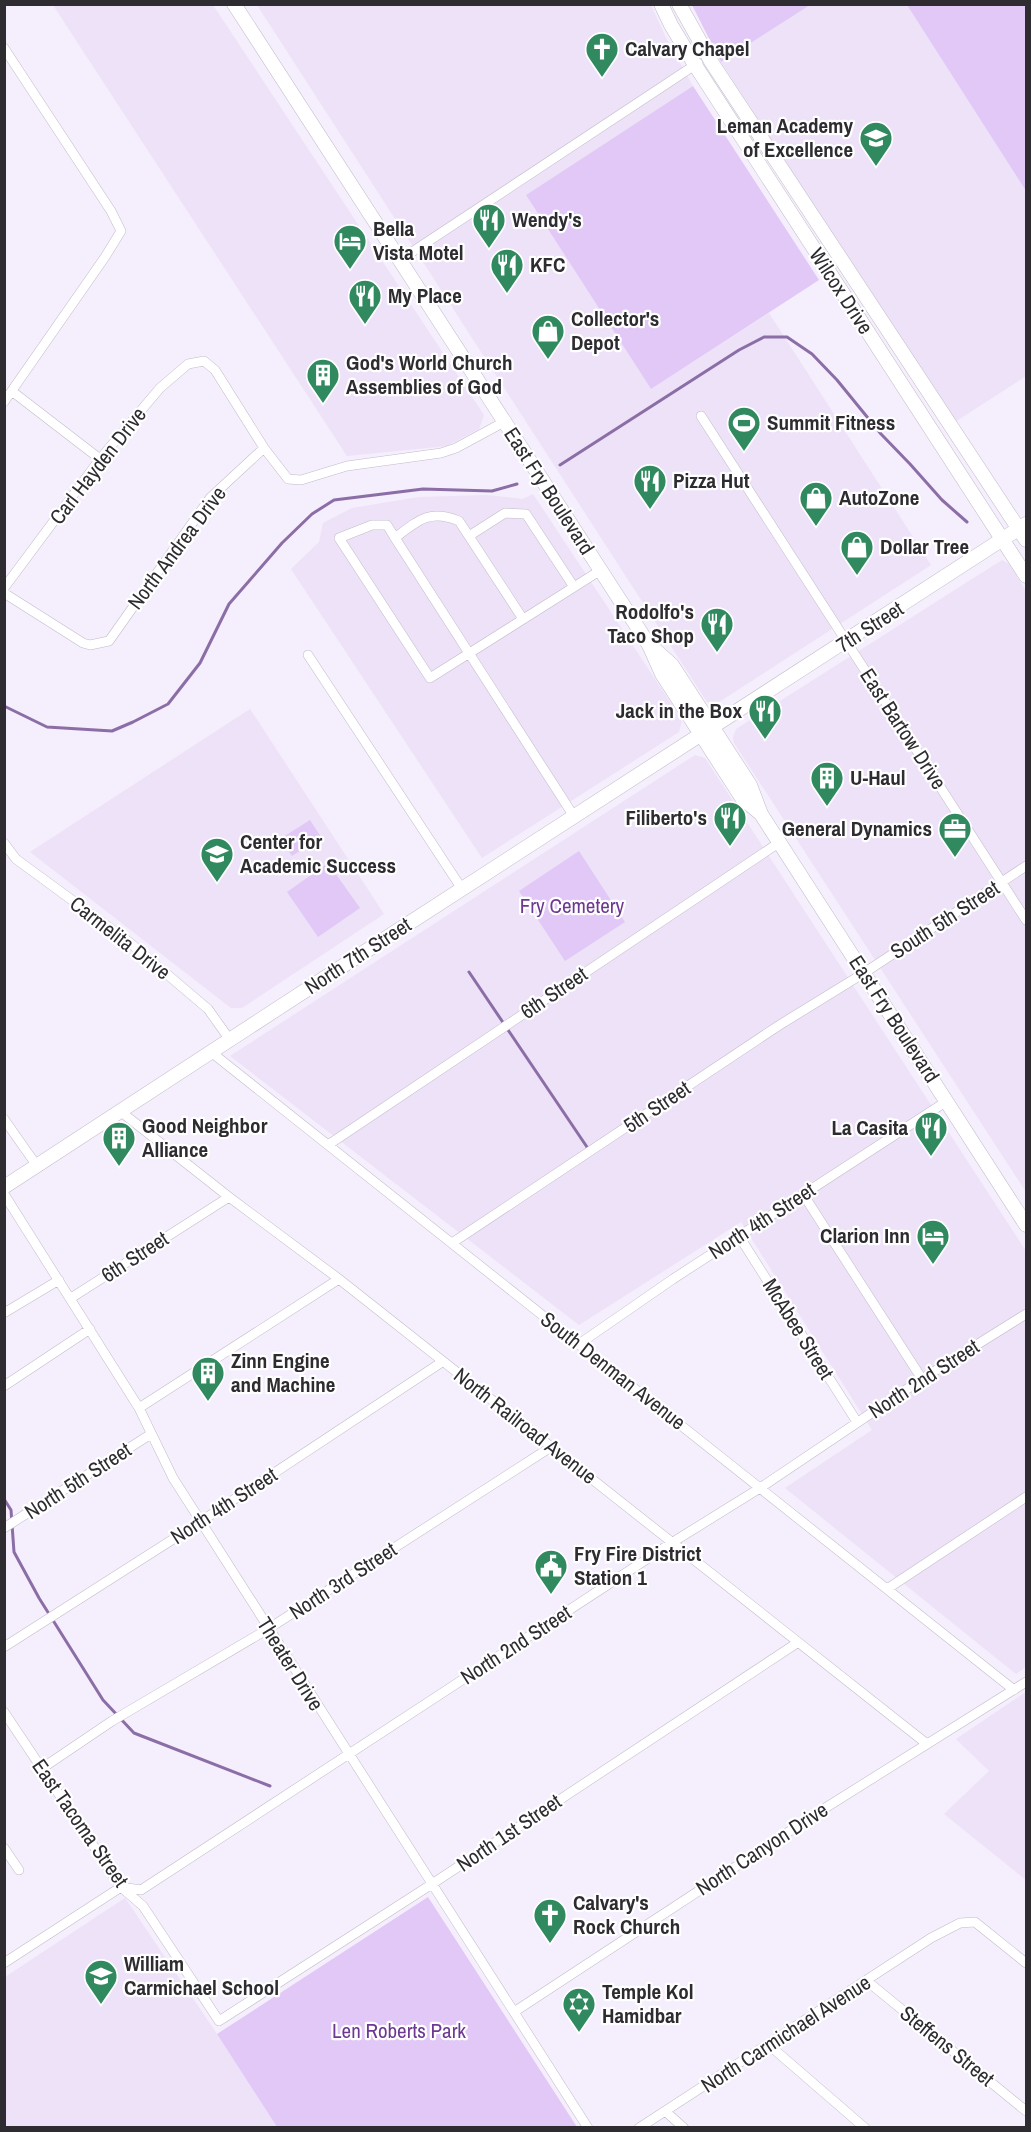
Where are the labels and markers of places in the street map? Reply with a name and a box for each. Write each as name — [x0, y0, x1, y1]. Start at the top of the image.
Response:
church icon: Calvary Chapel — [584, 31, 620, 78]
place label: Calvary Chapel — [625, 34, 749, 63]
place label: Leman Academy of Excellence — [717, 111, 853, 164]
school or university icon: Leman Academy of Excellence — [858, 120, 894, 167]
restaurant icon: Wendy's — [471, 202, 507, 249]
place label: Wendy's — [512, 205, 582, 234]
place label: Bella Vista Motel — [373, 214, 464, 267]
hotel icon: Bella Vista Motel — [332, 223, 368, 270]
restaurant icon: KFC — [489, 247, 525, 294]
place label: KFC — [530, 250, 565, 279]
restaurant icon: My Place — [347, 278, 383, 325]
place label: My Place — [388, 281, 462, 310]
place label: Collector's Depot — [571, 304, 659, 357]
shop icon: Collector's Depot — [530, 313, 566, 360]
place label: God's World Church Assemblies of God — [346, 348, 512, 401]
building icon: God's World Church Assemblies of God — [305, 357, 341, 404]
sports icon: Summit Fitness — [726, 405, 762, 452]
place label: Summit Fitness — [767, 408, 895, 437]
restaurant icon: Pizza Hut — [632, 463, 668, 510]
place label: Pizza Hut — [673, 466, 750, 495]
shop icon: AutoZone — [798, 480, 834, 527]
place label: AutoZone — [839, 483, 919, 512]
shop icon: Dollar Tree — [839, 529, 875, 576]
place label: Dollar Tree — [880, 532, 969, 561]
place label: Rodolfo's Taco Shop — [607, 597, 694, 650]
restaurant icon: Rodolfo's Taco Shop — [699, 606, 735, 653]
restaurant icon: Jack in the Box — [747, 693, 783, 740]
place label: Jack in the Box — [616, 696, 742, 725]
building icon: U-Haul — [809, 760, 845, 807]
place label: U-Haul — [850, 763, 905, 792]
restaurant icon: Filiberto's — [712, 800, 748, 847]
place label: Filiberto's — [625, 803, 707, 832]
office icon: General Dynamics — [937, 811, 973, 858]
place label: General Dynamics — [782, 814, 932, 843]
place label: Center for Academic Success — [240, 827, 396, 880]
school or university icon: Center for Academic Success — [199, 836, 235, 883]
restaurant icon: La Casita — [913, 1110, 949, 1157]
place label: Good Neighbor Alliance — [142, 1111, 268, 1164]
place label: La Casita — [831, 1113, 908, 1142]
building icon: Good Neighbor Alliance — [101, 1120, 137, 1167]
hotel icon: Clarion Inn — [915, 1218, 951, 1265]
place label: Clarion Inn — [820, 1221, 910, 1250]
place label: Zinn Engine and Machine — [231, 1346, 335, 1399]
building icon: Zinn Engine and Machine — [190, 1355, 226, 1402]
place label: Fry Fire District Station 1 — [574, 1539, 702, 1592]
public building icon: Fry Fire District Station 1 — [533, 1548, 569, 1595]
place label: Calvary's Rock Church — [573, 1888, 680, 1941]
church icon: Calvary's Rock Church — [532, 1897, 568, 1944]
place label: William Carmichael School — [124, 1949, 279, 2002]
school or university icon: William Carmichael School — [83, 1958, 119, 2005]
place label: Temple Kol Hamidbar — [602, 1977, 694, 2030]
synagogue icon: Temple Kol Hamidbar — [561, 1986, 597, 2033]

